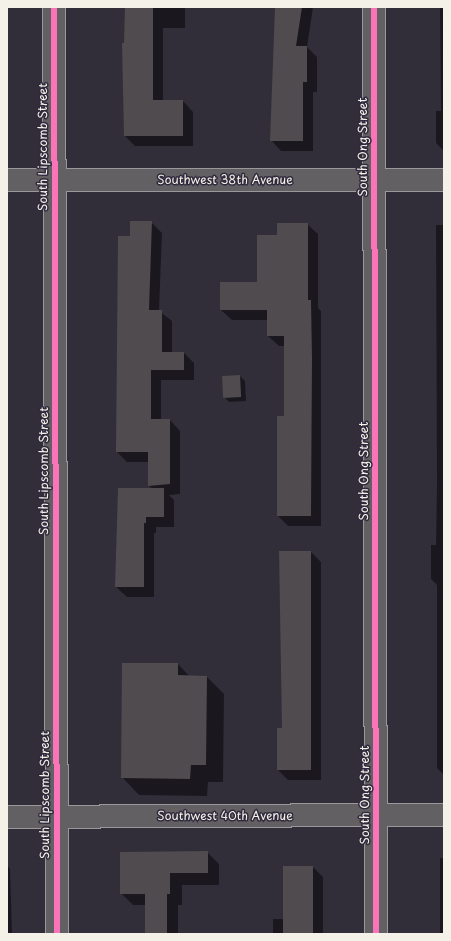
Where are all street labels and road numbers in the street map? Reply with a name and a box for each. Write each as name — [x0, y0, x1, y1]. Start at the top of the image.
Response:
street label: South Lipscomb Street — [36, 82, 50, 212]
street label: South Ong Street — [356, 97, 370, 197]
street label: Southwest 38th Avenue — [157, 173, 293, 187]
street label: South Lipscomb Street — [37, 406, 51, 536]
street label: South Ong Street — [357, 421, 371, 521]
street label: South Lipscomb Street — [38, 730, 52, 860]
street label: South Ong Street — [358, 745, 372, 845]
street label: Southwest 40th Avenue — [157, 809, 293, 823]

